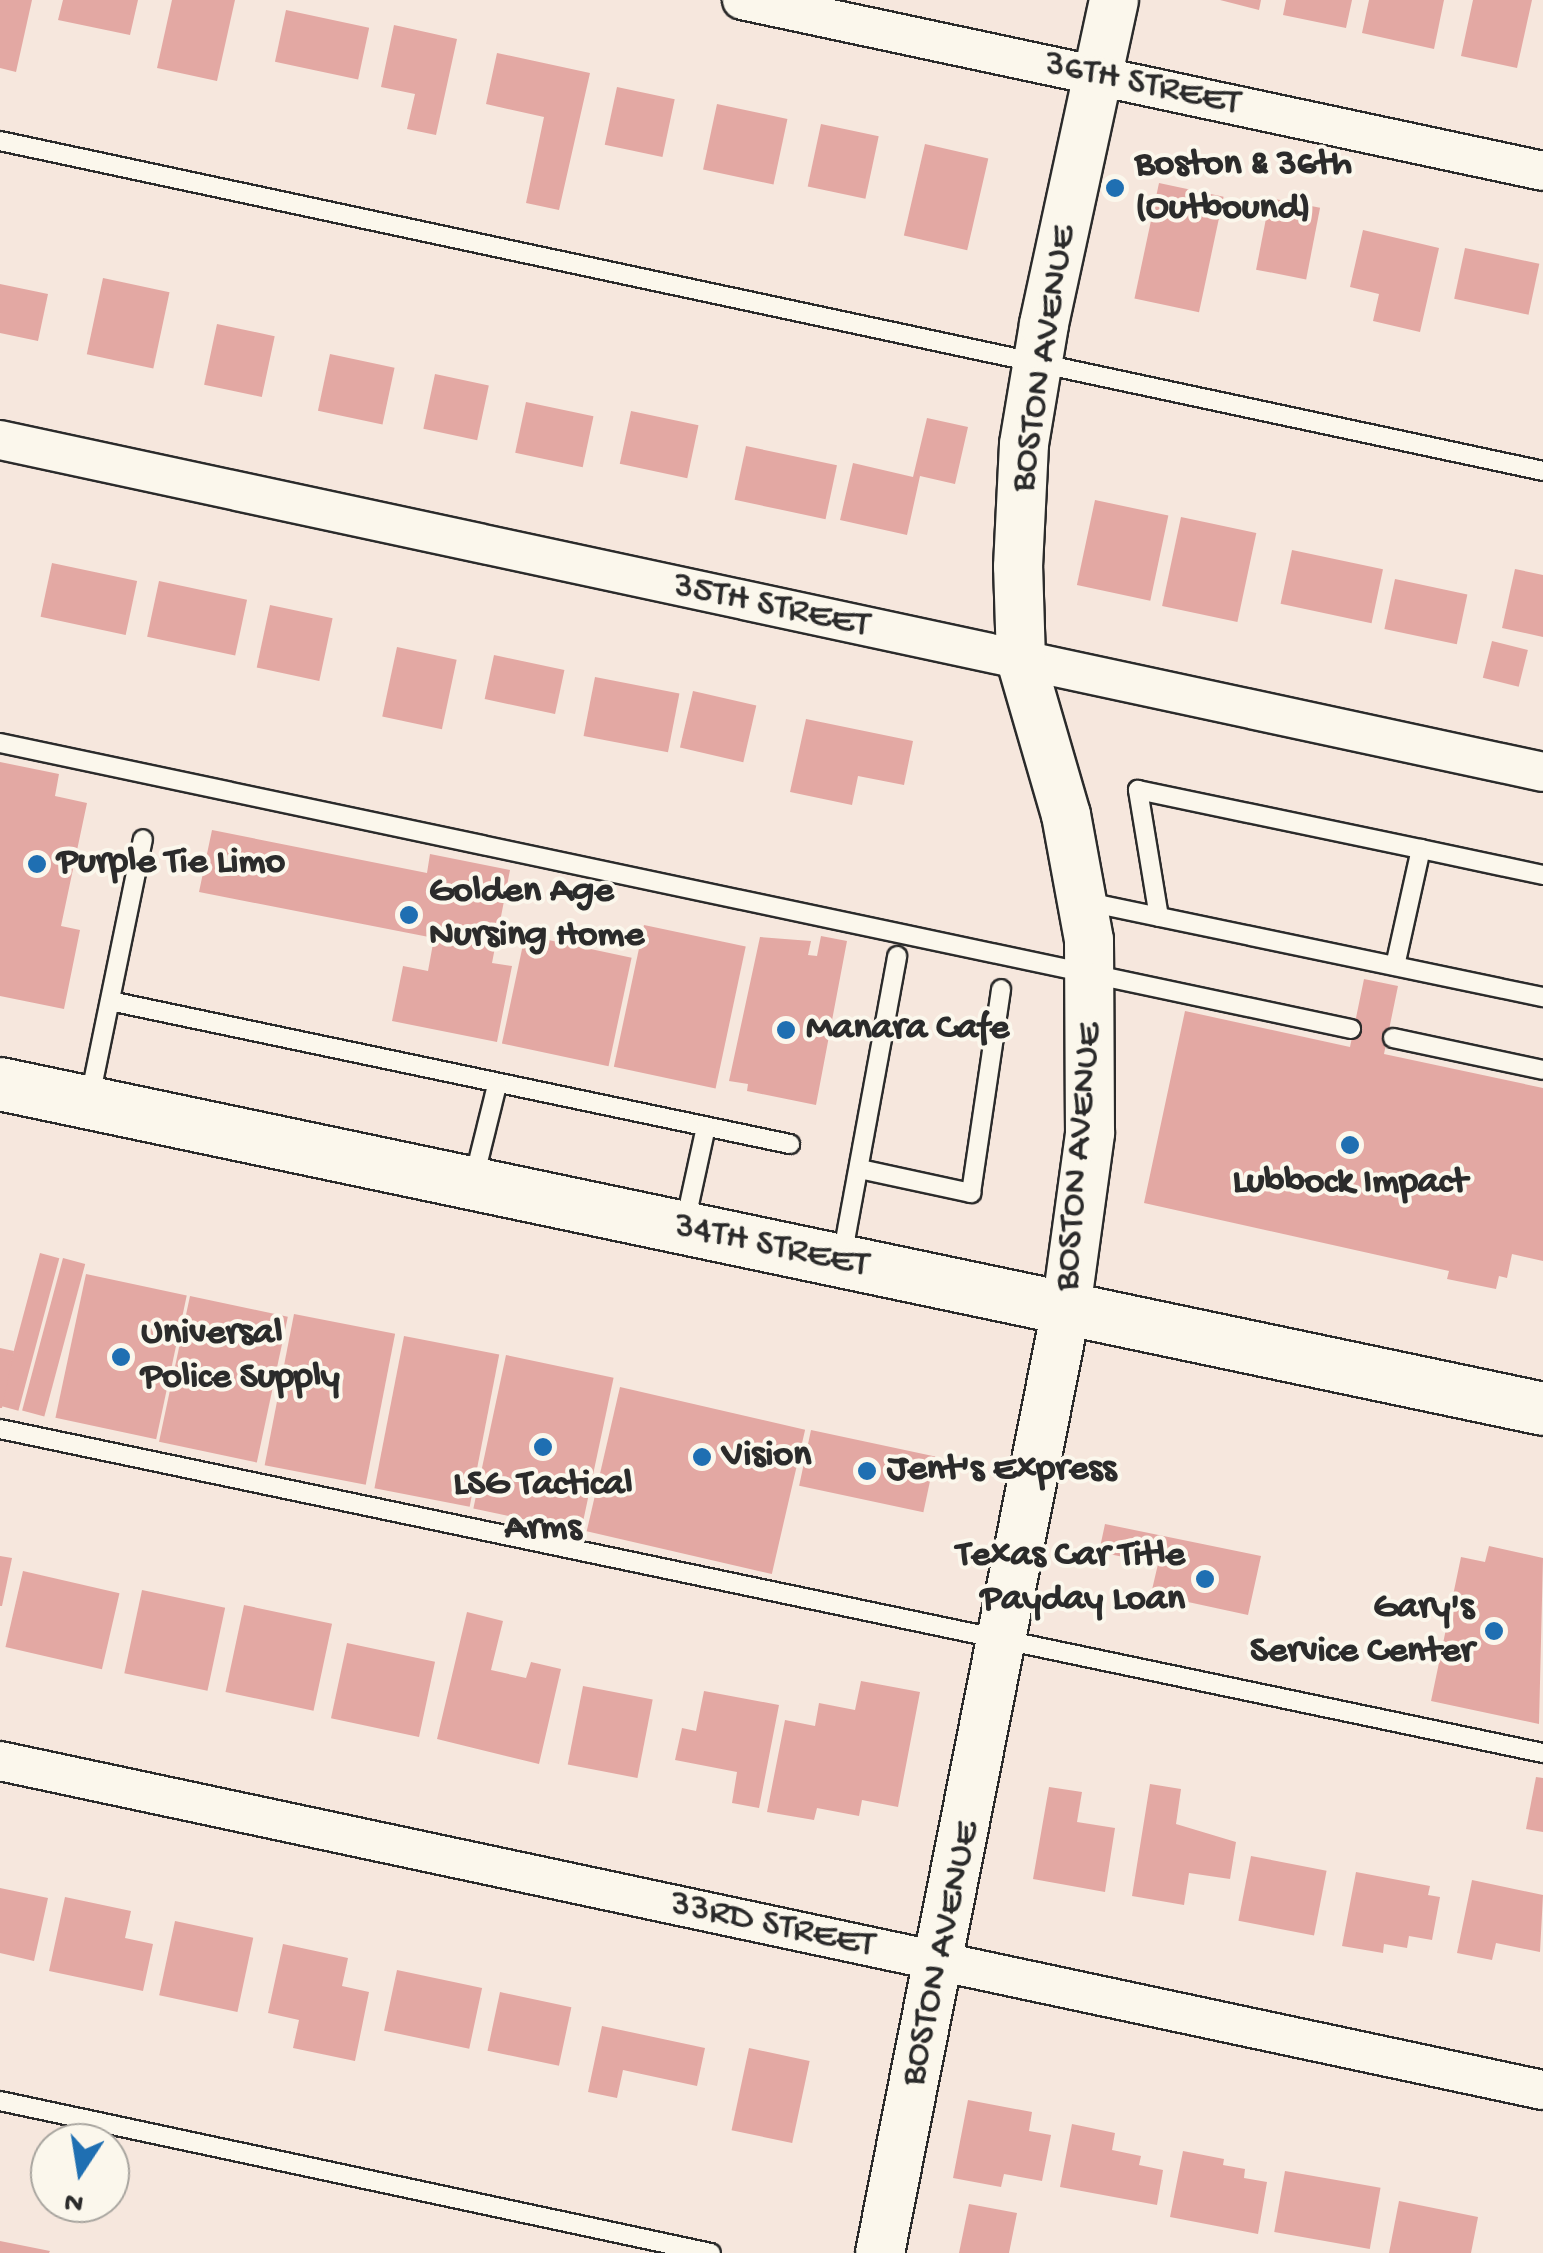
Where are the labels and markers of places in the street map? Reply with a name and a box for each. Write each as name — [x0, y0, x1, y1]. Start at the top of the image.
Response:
place label: Boston & 36th (Outbound) — [1135, 143, 1352, 232]
marker: Boston & 36th (Outbound) — [1104, 177, 1126, 199]
place label: Purple Tie Limo — [57, 841, 285, 887]
marker: Purple Tie Limo — [26, 853, 48, 875]
place label: Golden Age Nursing Home — [429, 870, 644, 959]
marker: Golden Age Nursing Home — [398, 904, 420, 926]
place label: Manara Cafe — [806, 1007, 1009, 1053]
marker: Manara Cafe — [775, 1019, 797, 1041]
marker: Lubbock Impact — [1339, 1134, 1361, 1156]
place label: Lubbock Impact — [1233, 1161, 1467, 1207]
place label: Universal Police Supply — [141, 1312, 340, 1402]
marker: Universal Police Supply — [110, 1346, 132, 1368]
place label: Vision — [722, 1434, 811, 1480]
marker: LSG Tactical Arms — [532, 1436, 554, 1458]
marker: Vision — [691, 1446, 713, 1468]
place label: Jent's Express — [887, 1448, 1116, 1494]
marker: Jent's Express — [856, 1460, 878, 1482]
place label: LSG Tactical Arms — [453, 1463, 633, 1552]
place label: Texas Car Title Payday Loan — [956, 1534, 1185, 1624]
marker: Texas Car Title Payday Loan — [1194, 1568, 1216, 1590]
place label: Gary's Service Center — [1250, 1586, 1474, 1676]
marker: Gary's Service Center — [1483, 1620, 1505, 1642]

